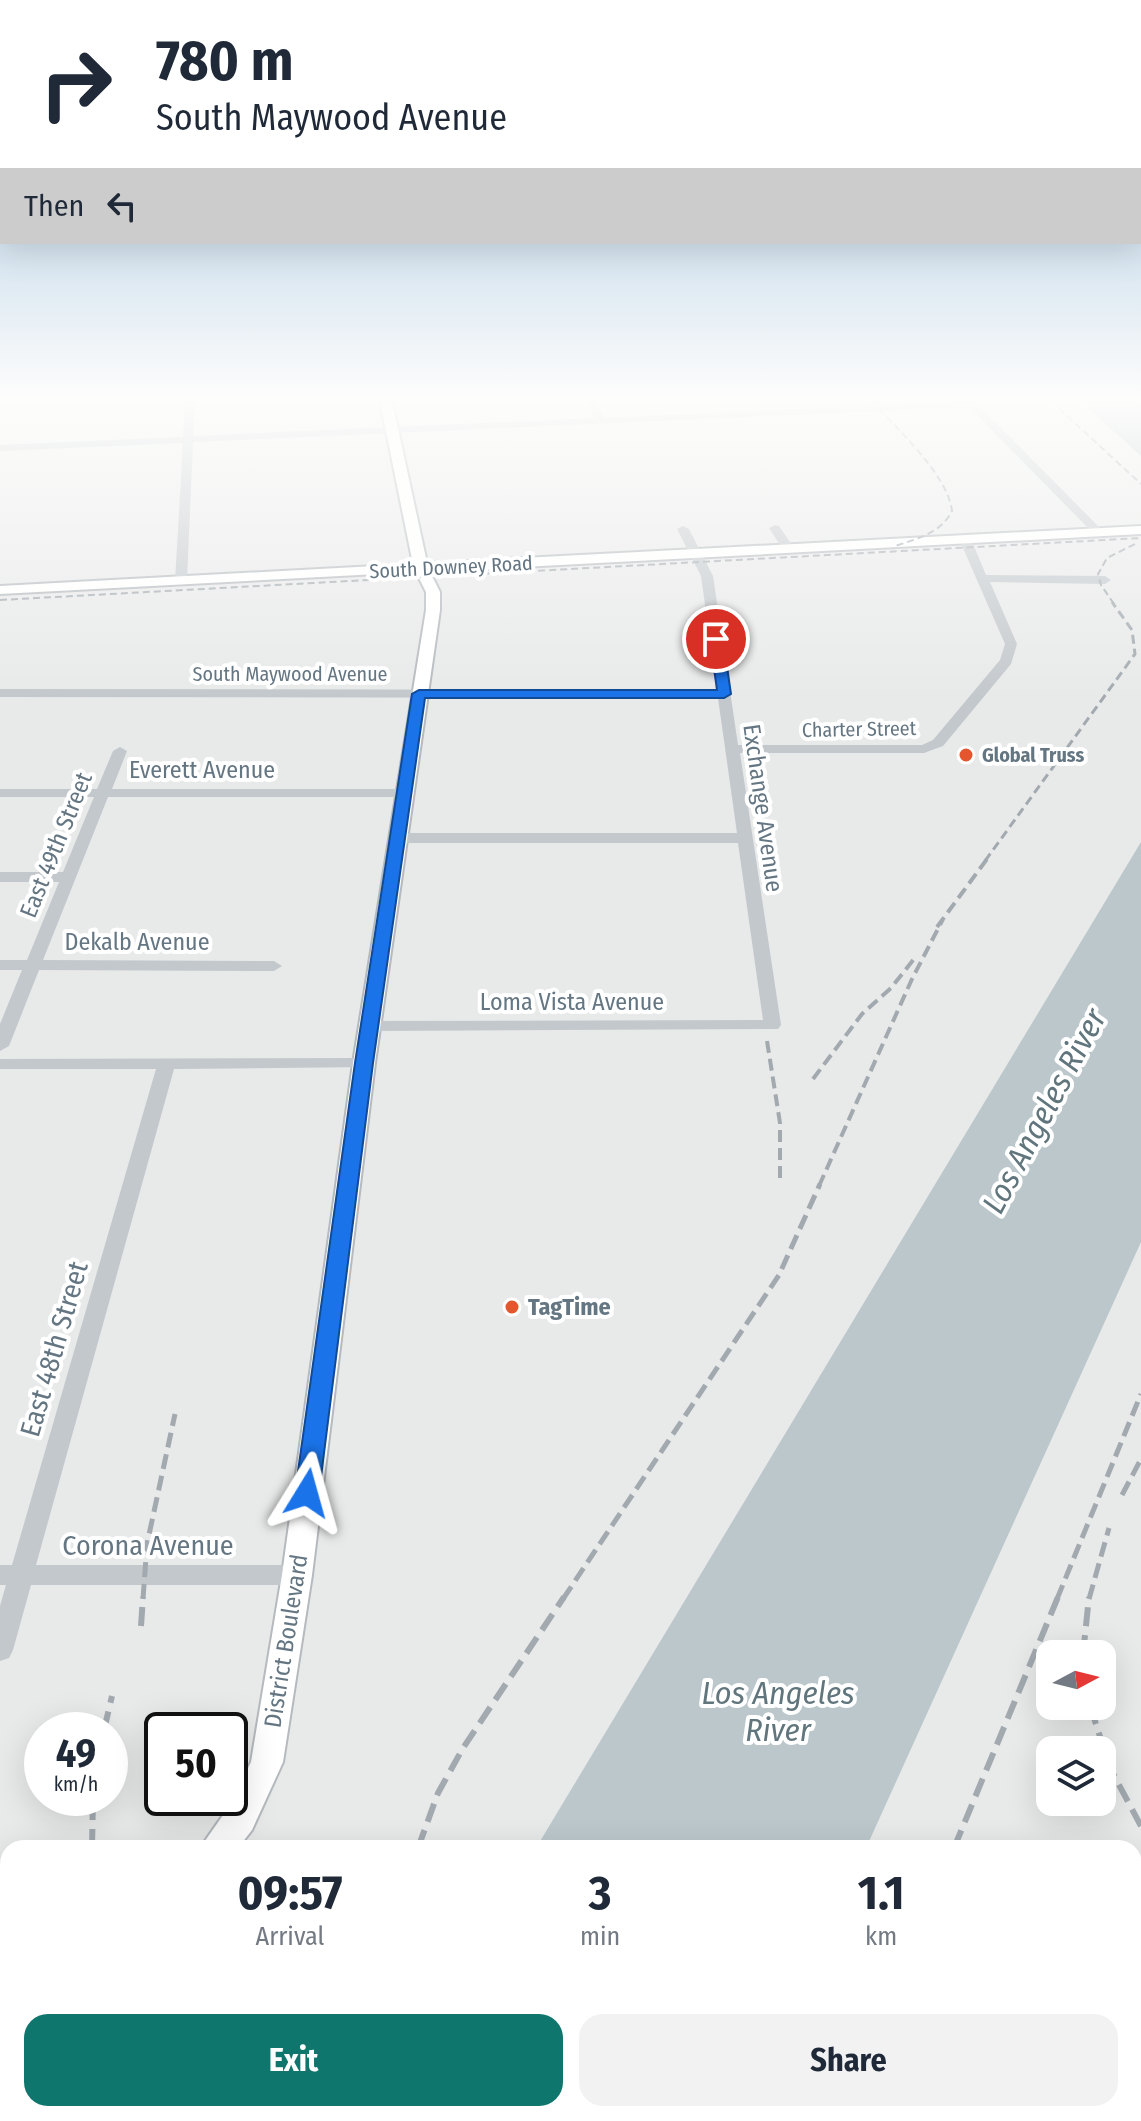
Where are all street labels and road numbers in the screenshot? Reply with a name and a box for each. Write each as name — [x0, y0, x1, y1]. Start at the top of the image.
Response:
street label: South Downey Road — [369, 551, 533, 583]
street label: South Maywood Avenue — [193, 662, 387, 686]
street label: Charter Street — [802, 716, 917, 742]
street label: Exchange Avenue — [737, 722, 789, 894]
street label: Everett Avenue — [129, 756, 275, 784]
street label: East 49th Street — [14, 768, 98, 922]
street label: Dekalb Avenue — [64, 928, 210, 956]
street label: Loma Vista Avenue — [480, 988, 664, 1016]
street label: East 48th Street — [13, 1257, 95, 1441]
street label: Corona Avenue — [62, 1529, 234, 1562]
street label: District Boulevard — [258, 1552, 314, 1730]

